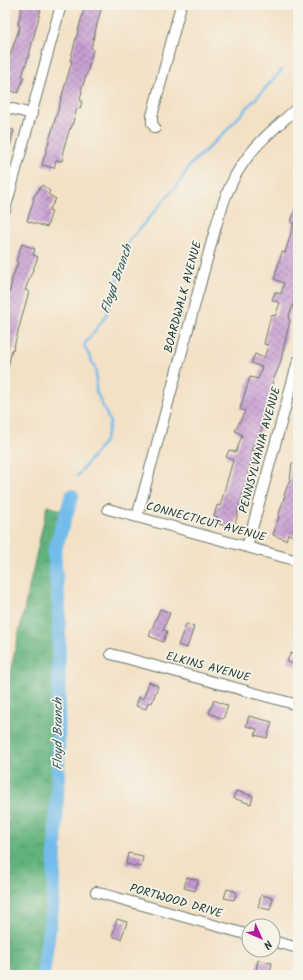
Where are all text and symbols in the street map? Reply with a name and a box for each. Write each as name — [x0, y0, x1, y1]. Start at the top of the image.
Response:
street label: BOARDWALK AVENUE — [159, 238, 207, 355]
water label: Floyd Branch — [95, 241, 139, 316]
street label: PENNSYLVANIA AVENUE — [234, 384, 286, 515]
street label: CONNECTICUT AVENUE — [144, 497, 269, 547]
street label: ELKINS AVENUE — [164, 647, 253, 688]
water label: Floyd Branch — [48, 697, 69, 770]
street label: PORTWOOD DRIVE — [127, 879, 226, 924]
north arrow — [241, 918, 281, 958]
text: N — [259, 936, 276, 953]

